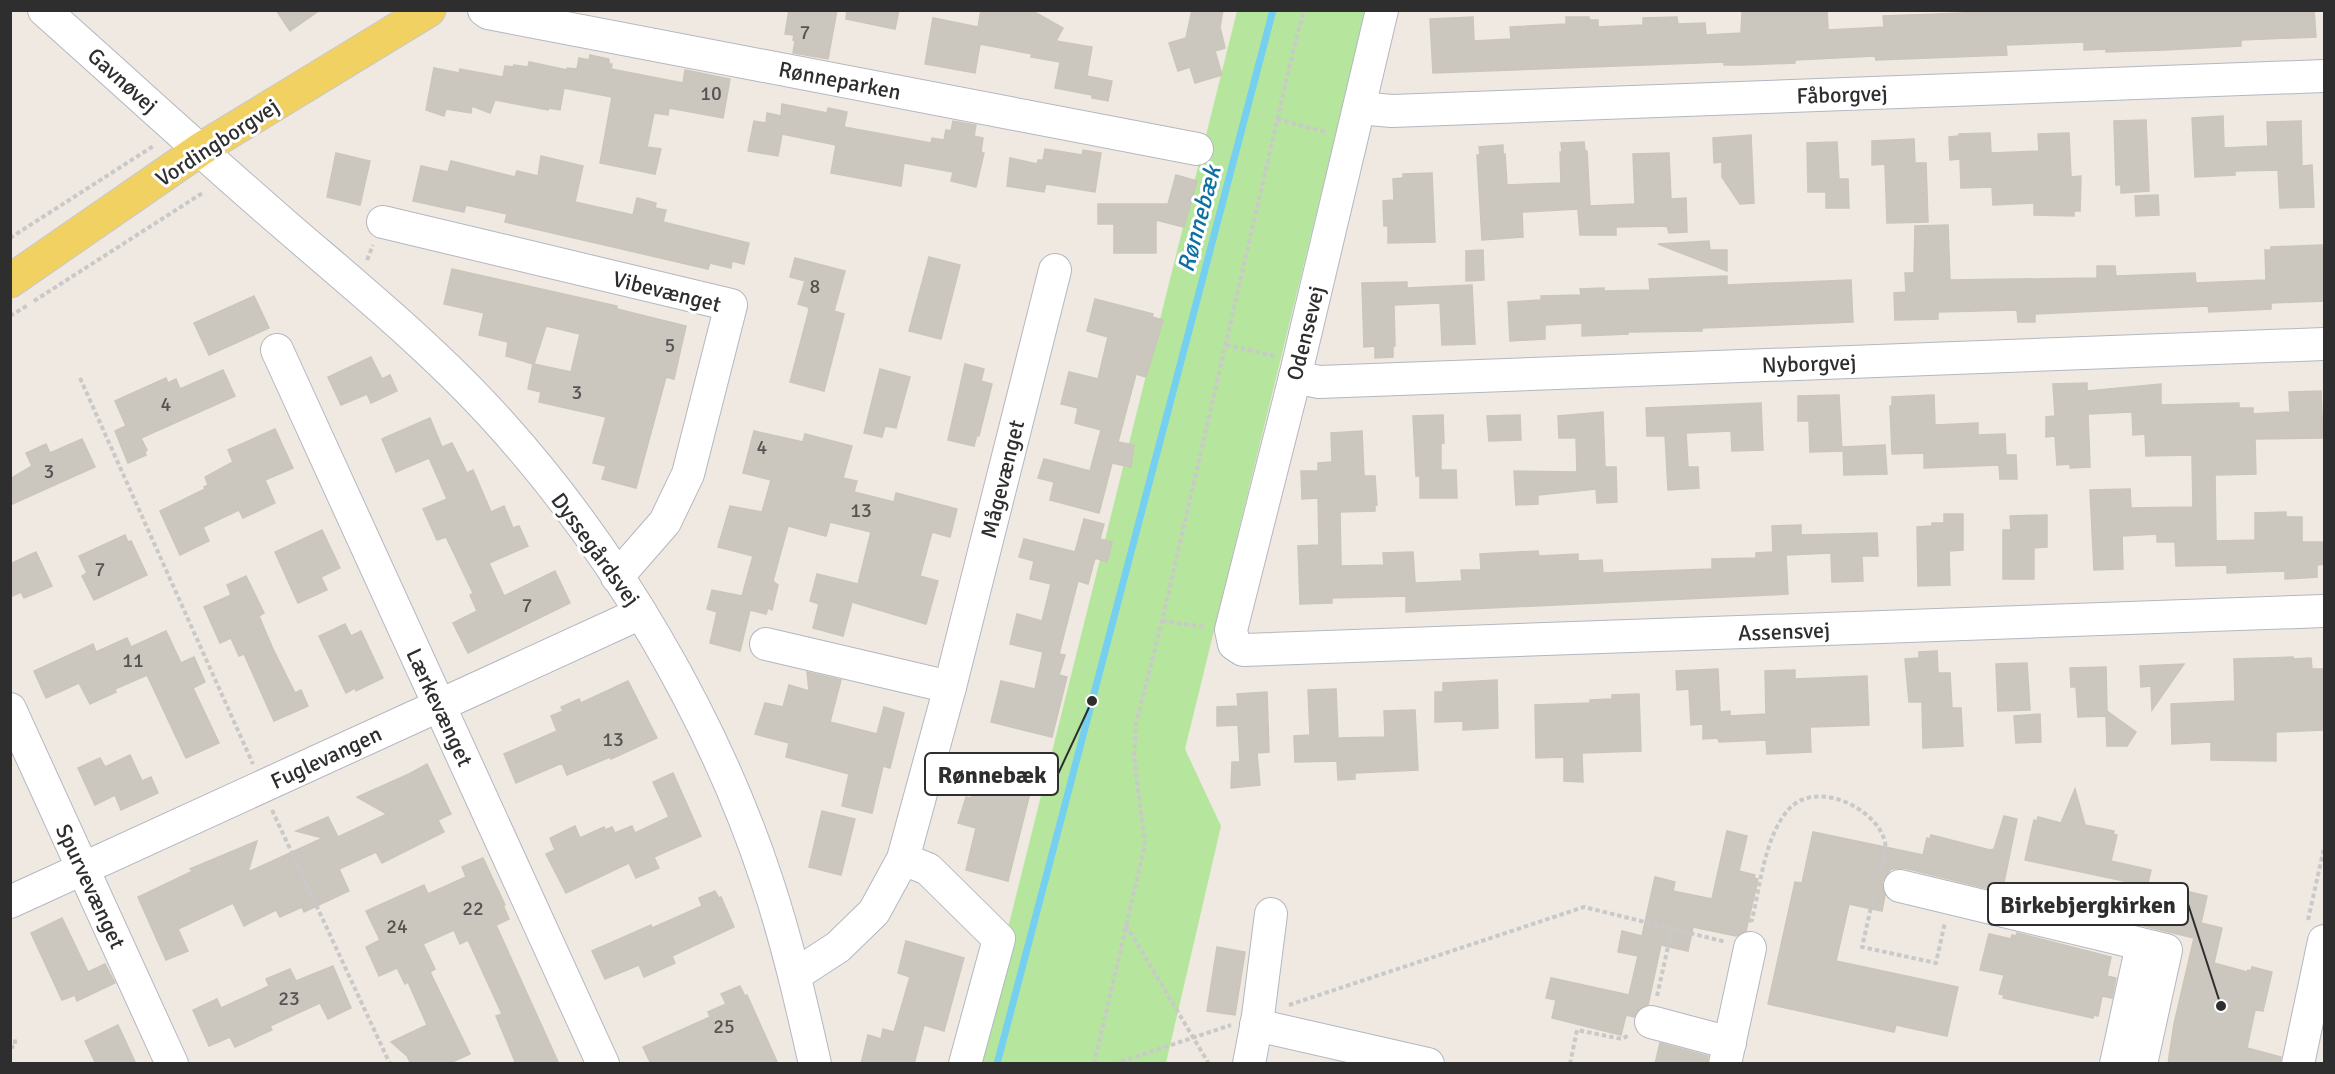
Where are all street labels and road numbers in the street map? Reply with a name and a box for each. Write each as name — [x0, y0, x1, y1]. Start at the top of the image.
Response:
street label: Gavnøvej — [82, 42, 163, 119]
street label: Rønneparken — [776, 55, 903, 106]
street label: Fåborgvej — [1796, 79, 1888, 110]
street label: Vordingborgvej — [151, 93, 284, 192]
street label: Vibevænget — [610, 265, 724, 318]
street label: Odensevej — [1281, 283, 1330, 383]
street label: Nyborgvej — [1761, 348, 1857, 379]
street label: Mågevænget — [975, 417, 1030, 541]
street label: Dyssegårdsvej — [545, 487, 646, 611]
street label: Assensvej — [1737, 616, 1831, 647]
street label: Lærkevænget — [400, 644, 479, 771]
street label: Fuglevangen — [266, 720, 386, 795]
street label: Spurvevænget — [50, 820, 131, 953]

